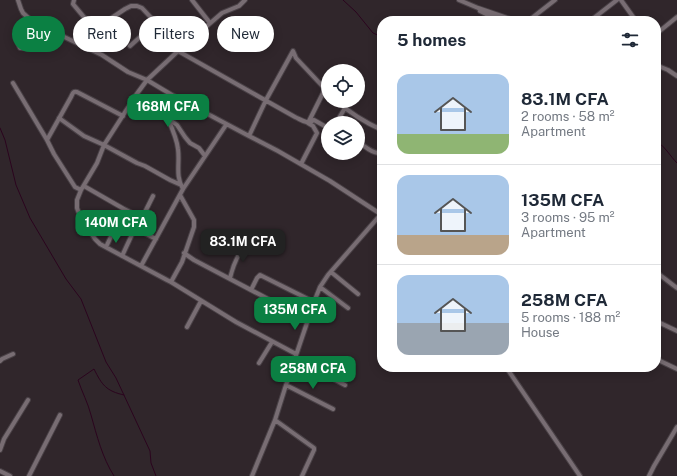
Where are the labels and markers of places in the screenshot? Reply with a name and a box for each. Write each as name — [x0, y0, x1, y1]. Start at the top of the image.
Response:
pin: 168M CFA — [127, 94, 209, 128]
pin: 140M CFA — [75, 210, 157, 244]
pin: 83.1M CFA — [197, 229, 289, 263]
pin: 135M CFA — [254, 297, 336, 331]
pin: 258M CFA — [272, 356, 354, 390]

